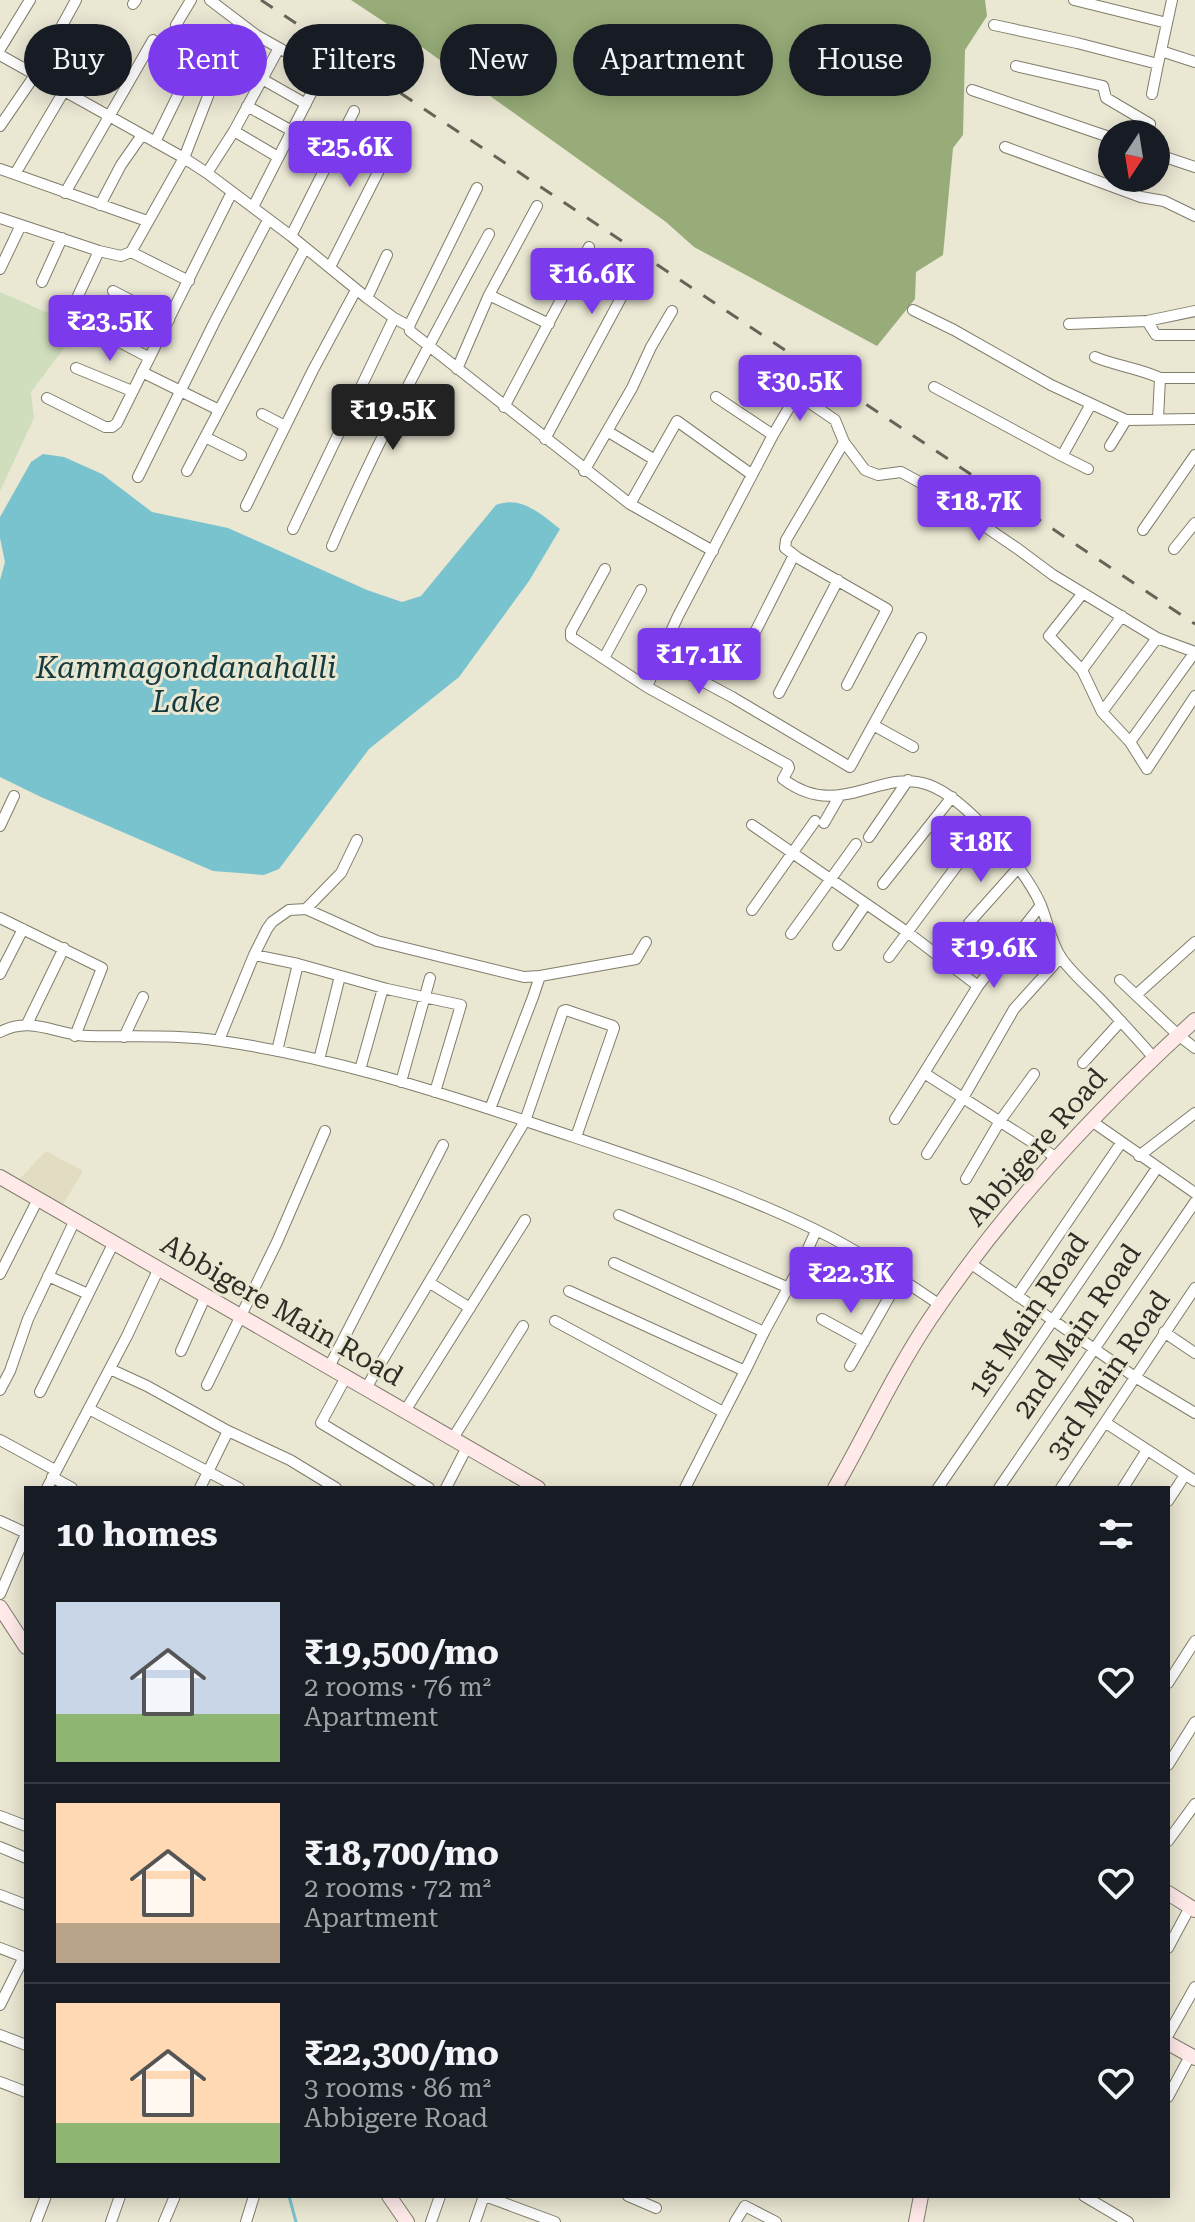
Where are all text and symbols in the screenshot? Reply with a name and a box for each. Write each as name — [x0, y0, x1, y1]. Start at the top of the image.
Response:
chip: Buy — [24, 24, 132, 96]
chip: Rent — [148, 24, 267, 96]
chip: Filters — [283, 24, 424, 96]
chip: New — [440, 24, 557, 96]
chip: Apartment — [573, 24, 773, 96]
chip: House — [789, 24, 931, 96]
north arrow — [1098, 120, 1170, 192]
map controls — [1098, 120, 1170, 192]
pin: ₹25.6K — [285, 121, 415, 189]
text: ₹25.6K — [307, 132, 393, 162]
pin: ₹16.6K — [527, 248, 657, 316]
text: ₹16.6K — [549, 259, 635, 289]
pin: ₹23.5K — [45, 295, 175, 363]
text: ₹23.5K — [67, 306, 153, 336]
pin: ₹30.5K — [735, 355, 865, 423]
text: ₹30.5K — [757, 366, 843, 396]
pin: ₹19.5K — [328, 384, 458, 452]
text: ₹19.5K — [350, 395, 436, 425]
pin: ₹18.7K — [914, 475, 1044, 543]
text: ₹18.7K — [936, 486, 1022, 516]
pin: ₹17.1K — [634, 628, 764, 696]
text: ₹17.1K — [656, 639, 742, 669]
water label: Kammagondanahalli Lake — [35, 650, 336, 719]
pin: ₹18K — [934, 816, 1028, 884]
text: ₹18K — [949, 827, 1013, 857]
pin: ₹19.6K — [929, 922, 1059, 990]
text: ₹19.6K — [951, 933, 1037, 963]
street label: Abbigere Road — [959, 1061, 1113, 1233]
street label: Abbigere Main Road — [155, 1227, 409, 1393]
street label: 1st Main Road — [961, 1227, 1095, 1403]
street label: 2nd Main Road — [1006, 1237, 1148, 1424]
pin: ₹22.3K — [786, 1247, 916, 1315]
text: ₹22.3K — [808, 1258, 894, 1288]
street label: 3rd Main Road — [1039, 1284, 1177, 1466]
icon: filters — [1094, 1512, 1138, 1556]
text: 10 homes — [56, 1514, 218, 1554]
text: ₹19,500/mo — [304, 1632, 499, 1672]
icon: home — [120, 1634, 216, 1730]
icon: heart — [1094, 1660, 1138, 1704]
text: 2 rooms · 76 m² — [304, 1672, 491, 1702]
text: Apartment — [304, 1702, 438, 1732]
text: ₹18,700/mo — [304, 1833, 499, 1873]
icon: home — [120, 1835, 216, 1931]
icon: heart — [1094, 1861, 1138, 1905]
text: 2 rooms · 72 m² — [304, 1873, 491, 1903]
text: Apartment — [304, 1903, 438, 1933]
text: ₹22,300/mo — [304, 2033, 499, 2073]
icon: home — [120, 2035, 216, 2131]
icon: heart — [1094, 2061, 1138, 2105]
text: 3 rooms · 86 m² — [304, 2073, 491, 2103]
text: Abbigere Road — [304, 2103, 488, 2133]

